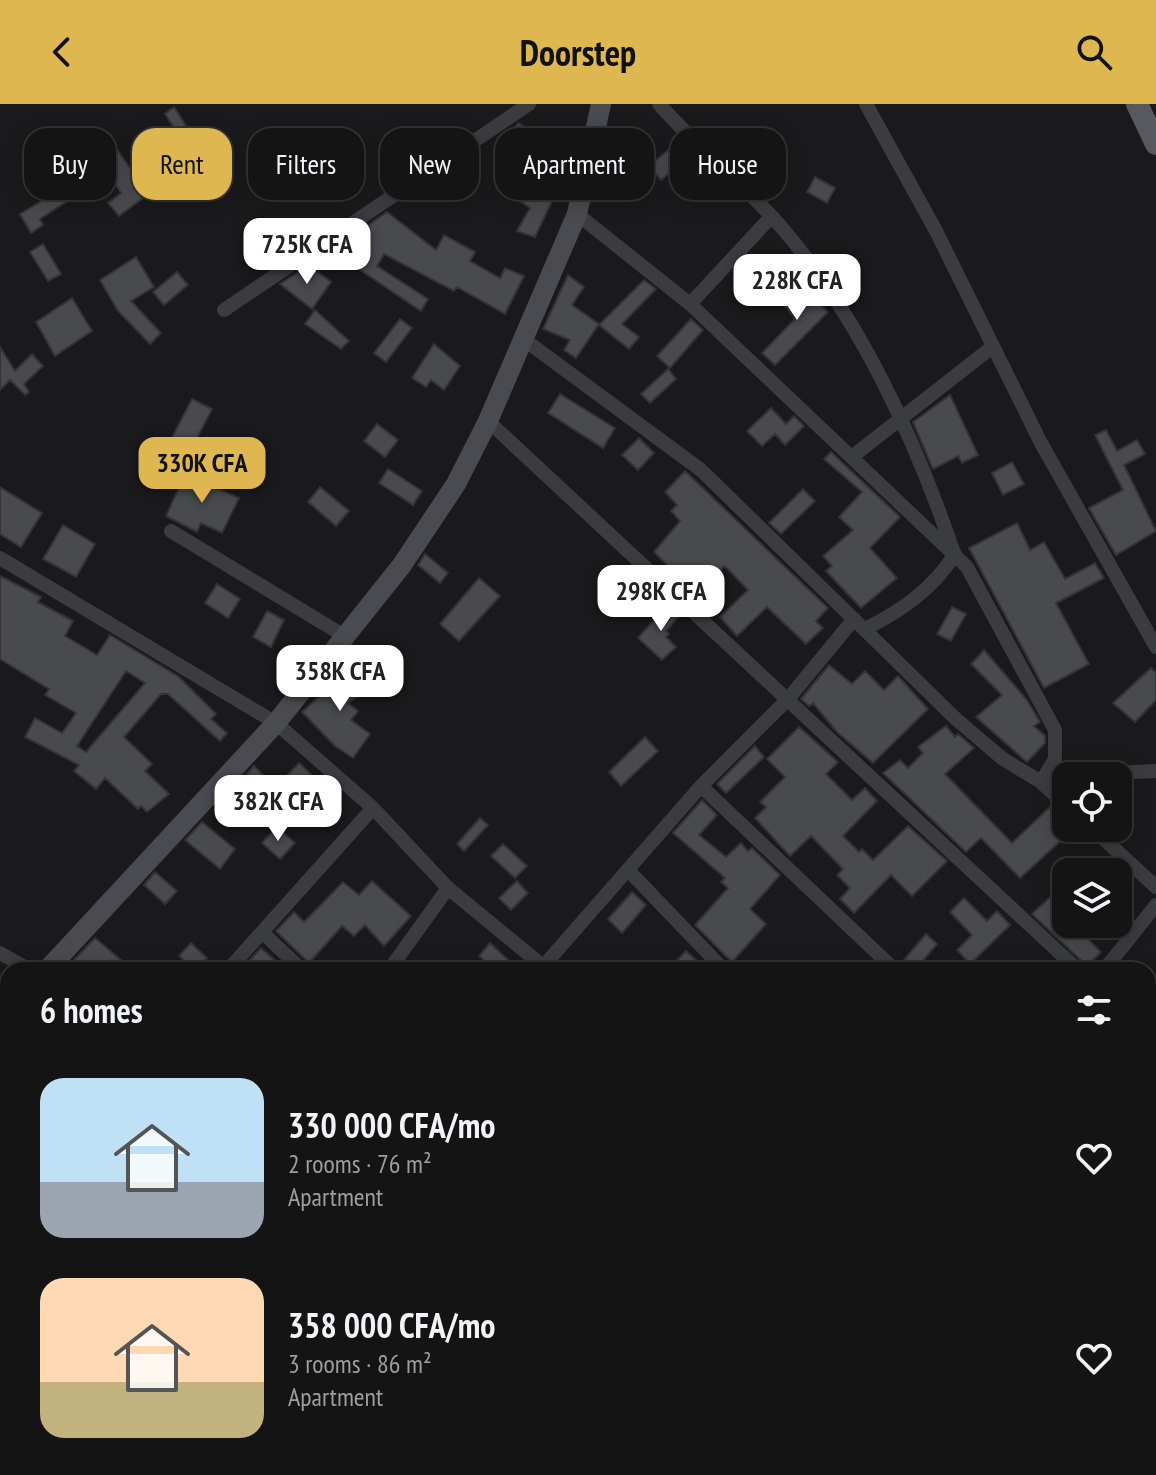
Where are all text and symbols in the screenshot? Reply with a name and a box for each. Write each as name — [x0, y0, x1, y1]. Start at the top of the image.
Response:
text: Doorstep — [520, 29, 636, 76]
icon: back — [40, 30, 84, 74]
icon: search — [1072, 30, 1116, 74]
chip: Buy — [24, 128, 116, 200]
chip: Rent — [132, 128, 232, 200]
chip: Filters — [248, 128, 364, 200]
chip: New — [380, 128, 479, 200]
chip: Apartment — [495, 128, 654, 200]
chip: House — [670, 128, 786, 200]
pin: 725K CFA — [224, 218, 390, 286]
text: 725K CFA — [262, 227, 352, 260]
pin: 228K CFA — [714, 254, 880, 322]
text: 228K CFA — [752, 263, 842, 296]
pin: 330K CFA — [119, 437, 285, 505]
text: 330K CFA — [157, 446, 247, 479]
pin: 298K CFA — [578, 565, 744, 633]
text: 298K CFA — [616, 574, 706, 607]
pin: 358K CFA — [257, 645, 423, 713]
text: 358K CFA — [295, 654, 385, 687]
map controls — [1052, 762, 1132, 938]
button: locate — [1052, 762, 1132, 842]
pin: 382K CFA — [195, 775, 361, 843]
text: 382K CFA — [233, 784, 323, 817]
button: layers — [1052, 858, 1132, 938]
text: 6 homes — [40, 988, 143, 1032]
icon: filters — [1072, 988, 1116, 1032]
text: 330 000 CFA/mo — [288, 1103, 495, 1147]
icon: home — [104, 1110, 200, 1206]
icon: heart — [1072, 1136, 1116, 1180]
text: 2 rooms · 76 m² — [288, 1147, 432, 1180]
text: Apartment — [288, 1180, 383, 1213]
text: 358 000 CFA/mo — [288, 1303, 495, 1347]
icon: home — [104, 1310, 200, 1406]
icon: heart — [1072, 1336, 1116, 1380]
text: 3 rooms · 86 m² — [288, 1347, 432, 1380]
text: Apartment — [288, 1380, 383, 1413]

